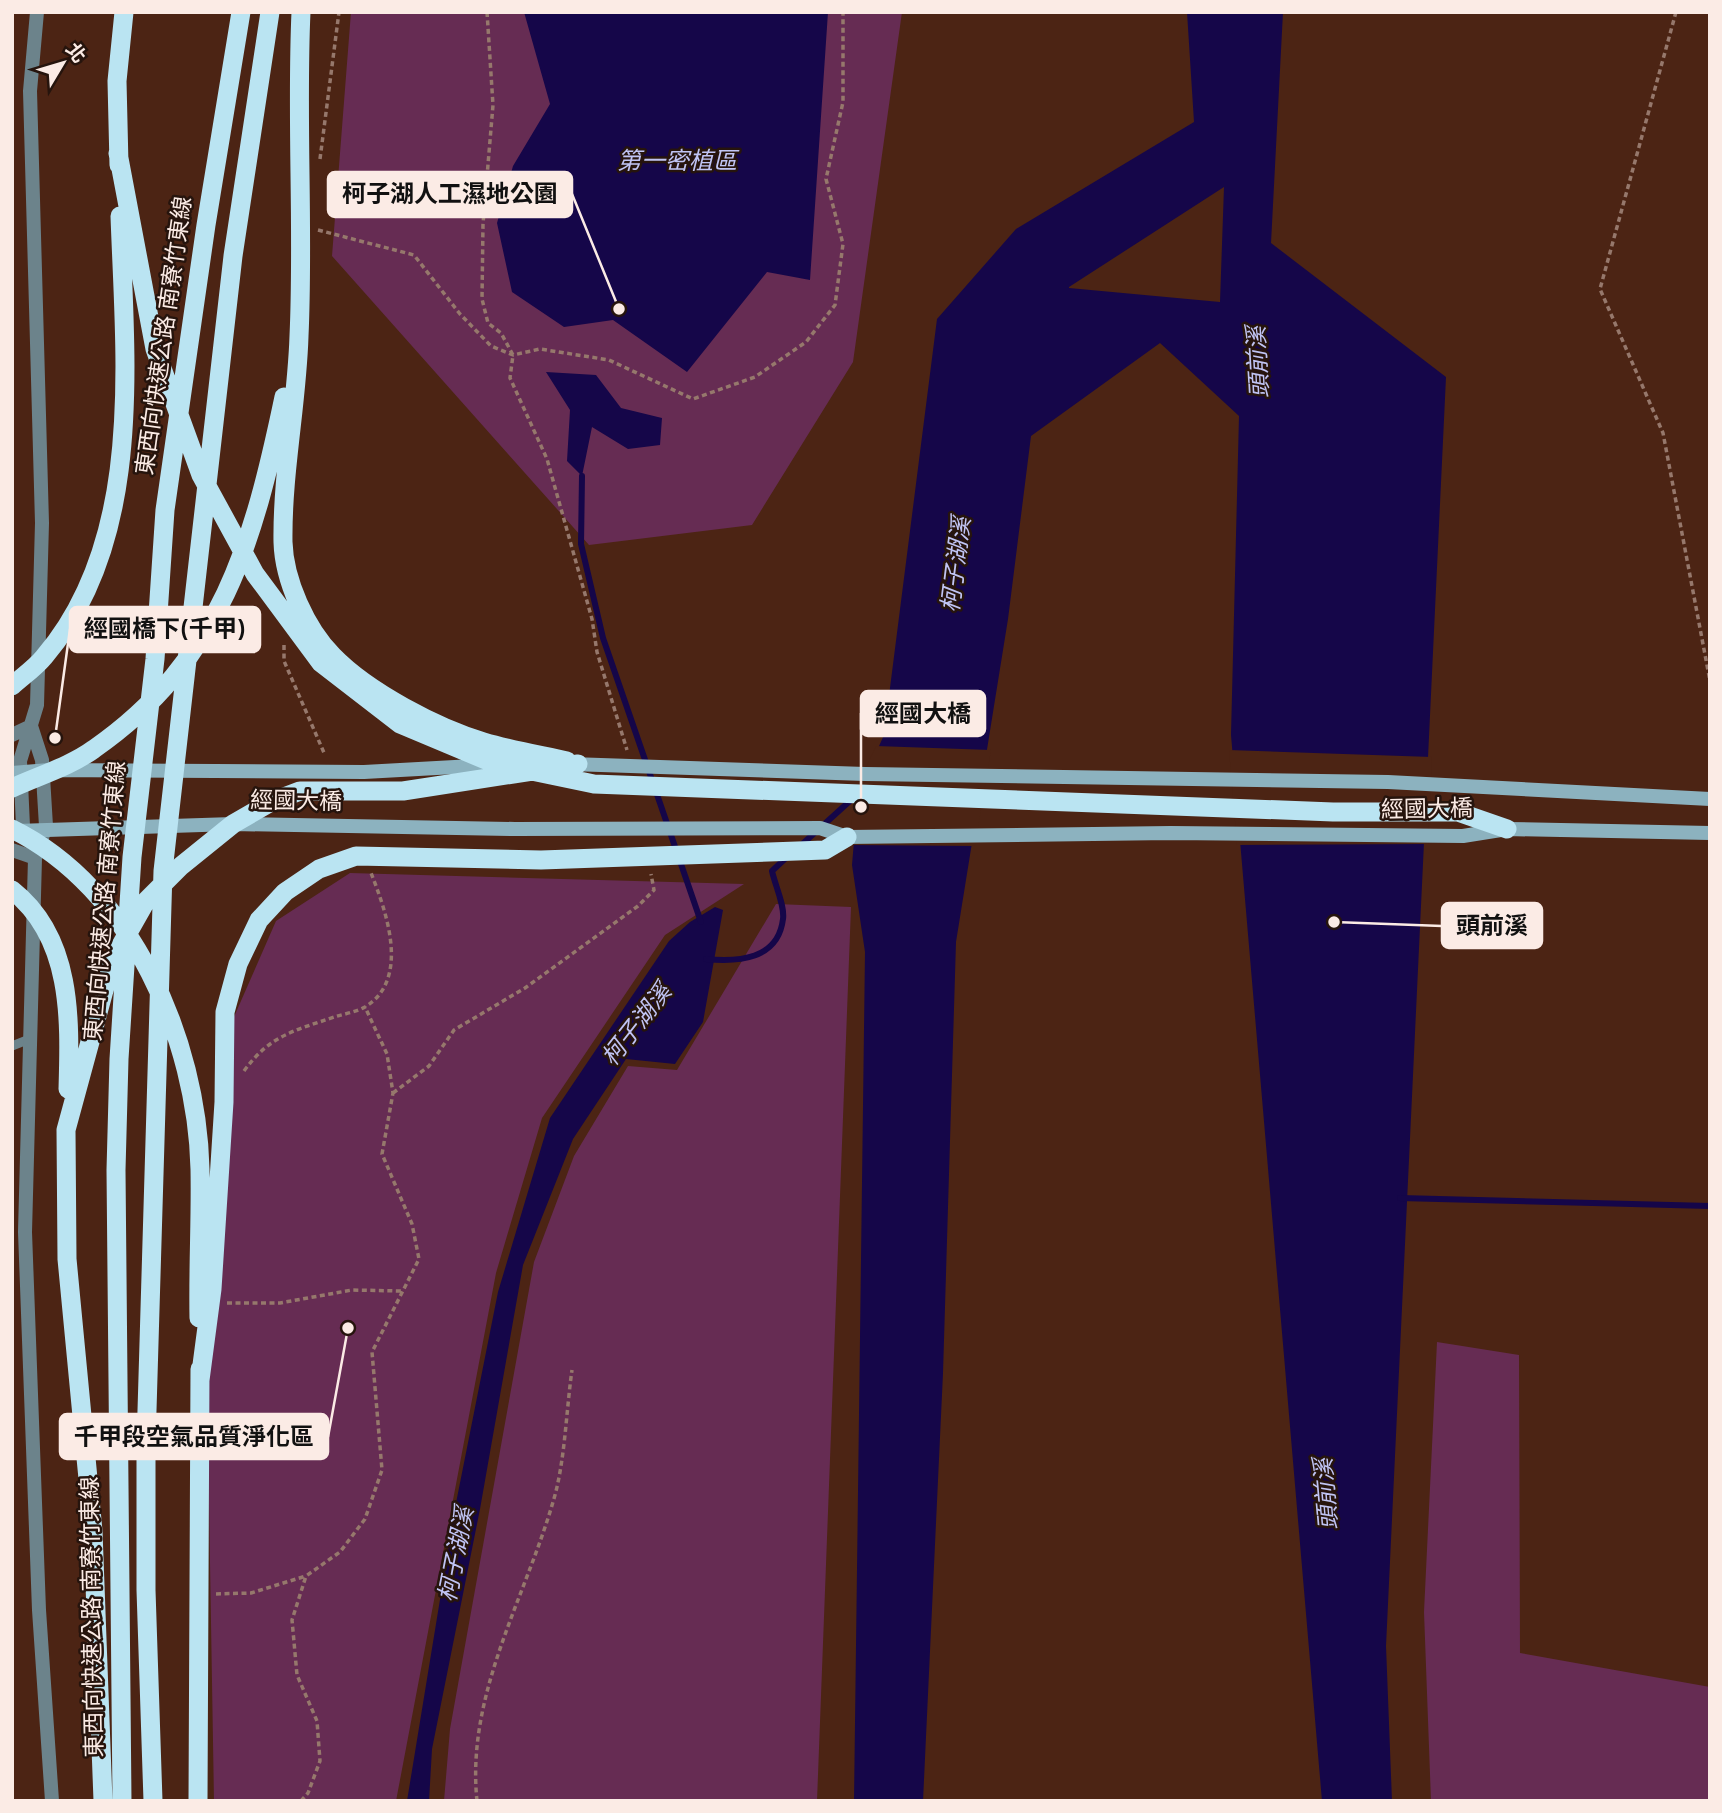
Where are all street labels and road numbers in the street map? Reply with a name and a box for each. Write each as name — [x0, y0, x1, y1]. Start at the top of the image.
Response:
street label: 東西向快速公路 南寮竹東線 — [132, 195, 200, 477]
street label: 東西向快速公路 南寮竹東線 — [80, 760, 134, 1042]
street label: 經國大橋 — [250, 788, 342, 818]
street label: 經國大橋 — [1381, 796, 1473, 826]
street label: 東西向快速公路 南寮竹東線 — [77, 1476, 111, 1758]

